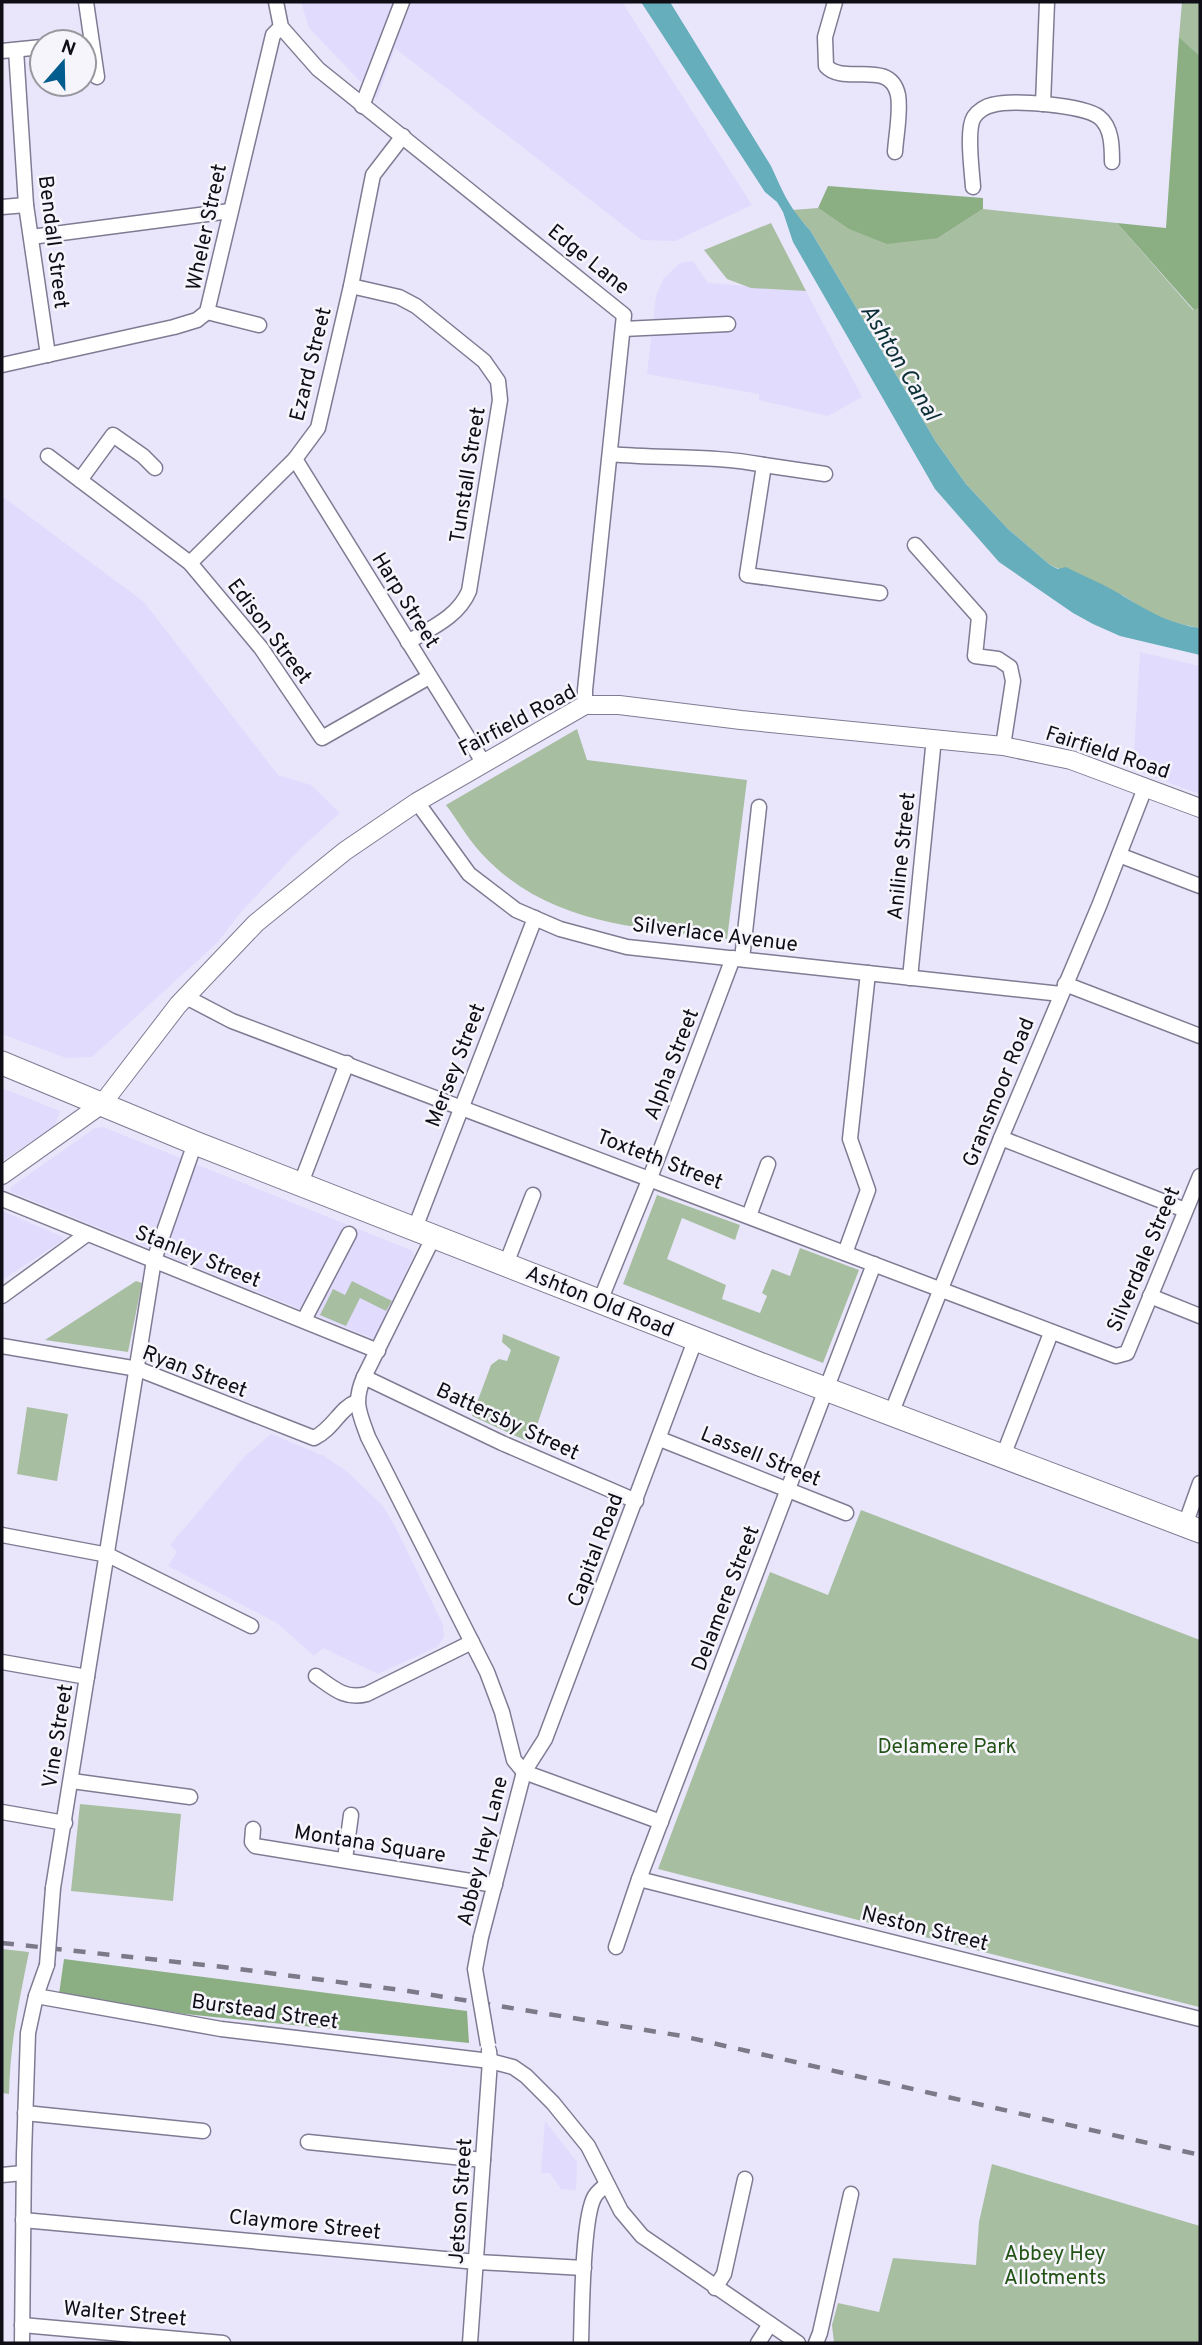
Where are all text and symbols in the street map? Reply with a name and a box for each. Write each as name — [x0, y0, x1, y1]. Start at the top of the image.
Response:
north arrow — [28, 28, 98, 98]
text: N — [58, 35, 79, 63]
street label: Wheler Street — [181, 161, 234, 293]
street label: Bendall Street — [31, 174, 74, 310]
street label: Edge Lane — [541, 219, 635, 302]
water label: Ashton Canal — [853, 300, 946, 428]
street label: Ezard Street — [284, 304, 339, 424]
street label: Tunstall Street — [444, 405, 493, 545]
street label: Harp Street — [365, 548, 445, 654]
street label: Edison Street — [220, 574, 317, 690]
street label: Fairfield Road — [454, 679, 581, 764]
street label: Fairfield Road — [1042, 721, 1173, 786]
street label: Aniline Street — [882, 791, 923, 921]
street label: Silverlace Avenue — [630, 912, 799, 959]
street label: Mersey Street — [420, 1000, 492, 1131]
street label: Alpha Street — [639, 1005, 706, 1124]
street label: Gransmoor Road — [957, 1014, 1042, 1171]
street label: Toxteth Street — [592, 1124, 726, 1197]
street label: Silverdale Street — [1102, 1183, 1187, 1336]
street label: Stanley Street — [130, 1220, 264, 1295]
street label: Ashton Old Road — [521, 1260, 678, 1344]
street label: Ryan Street — [138, 1340, 251, 1405]
street label: Battersby Street — [431, 1377, 583, 1467]
street label: Lassell Street — [696, 1421, 825, 1494]
street label: Capital Road — [562, 1490, 630, 1611]
street label: Delamere Street — [686, 1522, 767, 1675]
street label: Vine Street — [37, 1682, 80, 1790]
park label: Delamere Park — [877, 1734, 1017, 1761]
street label: Abbey Hey Lane — [452, 1774, 515, 1929]
street label: Montana Square — [292, 1819, 448, 1870]
street label: Neston Street — [859, 1901, 991, 1958]
street label: Burstead Street — [190, 1989, 340, 2036]
street label: Jetson Street — [444, 2137, 479, 2265]
street label: Claymore Street — [227, 2204, 382, 2247]
park label: Abbey Hey Allotments — [1004, 2241, 1106, 2292]
street label: Walter Street — [62, 2296, 188, 2333]

